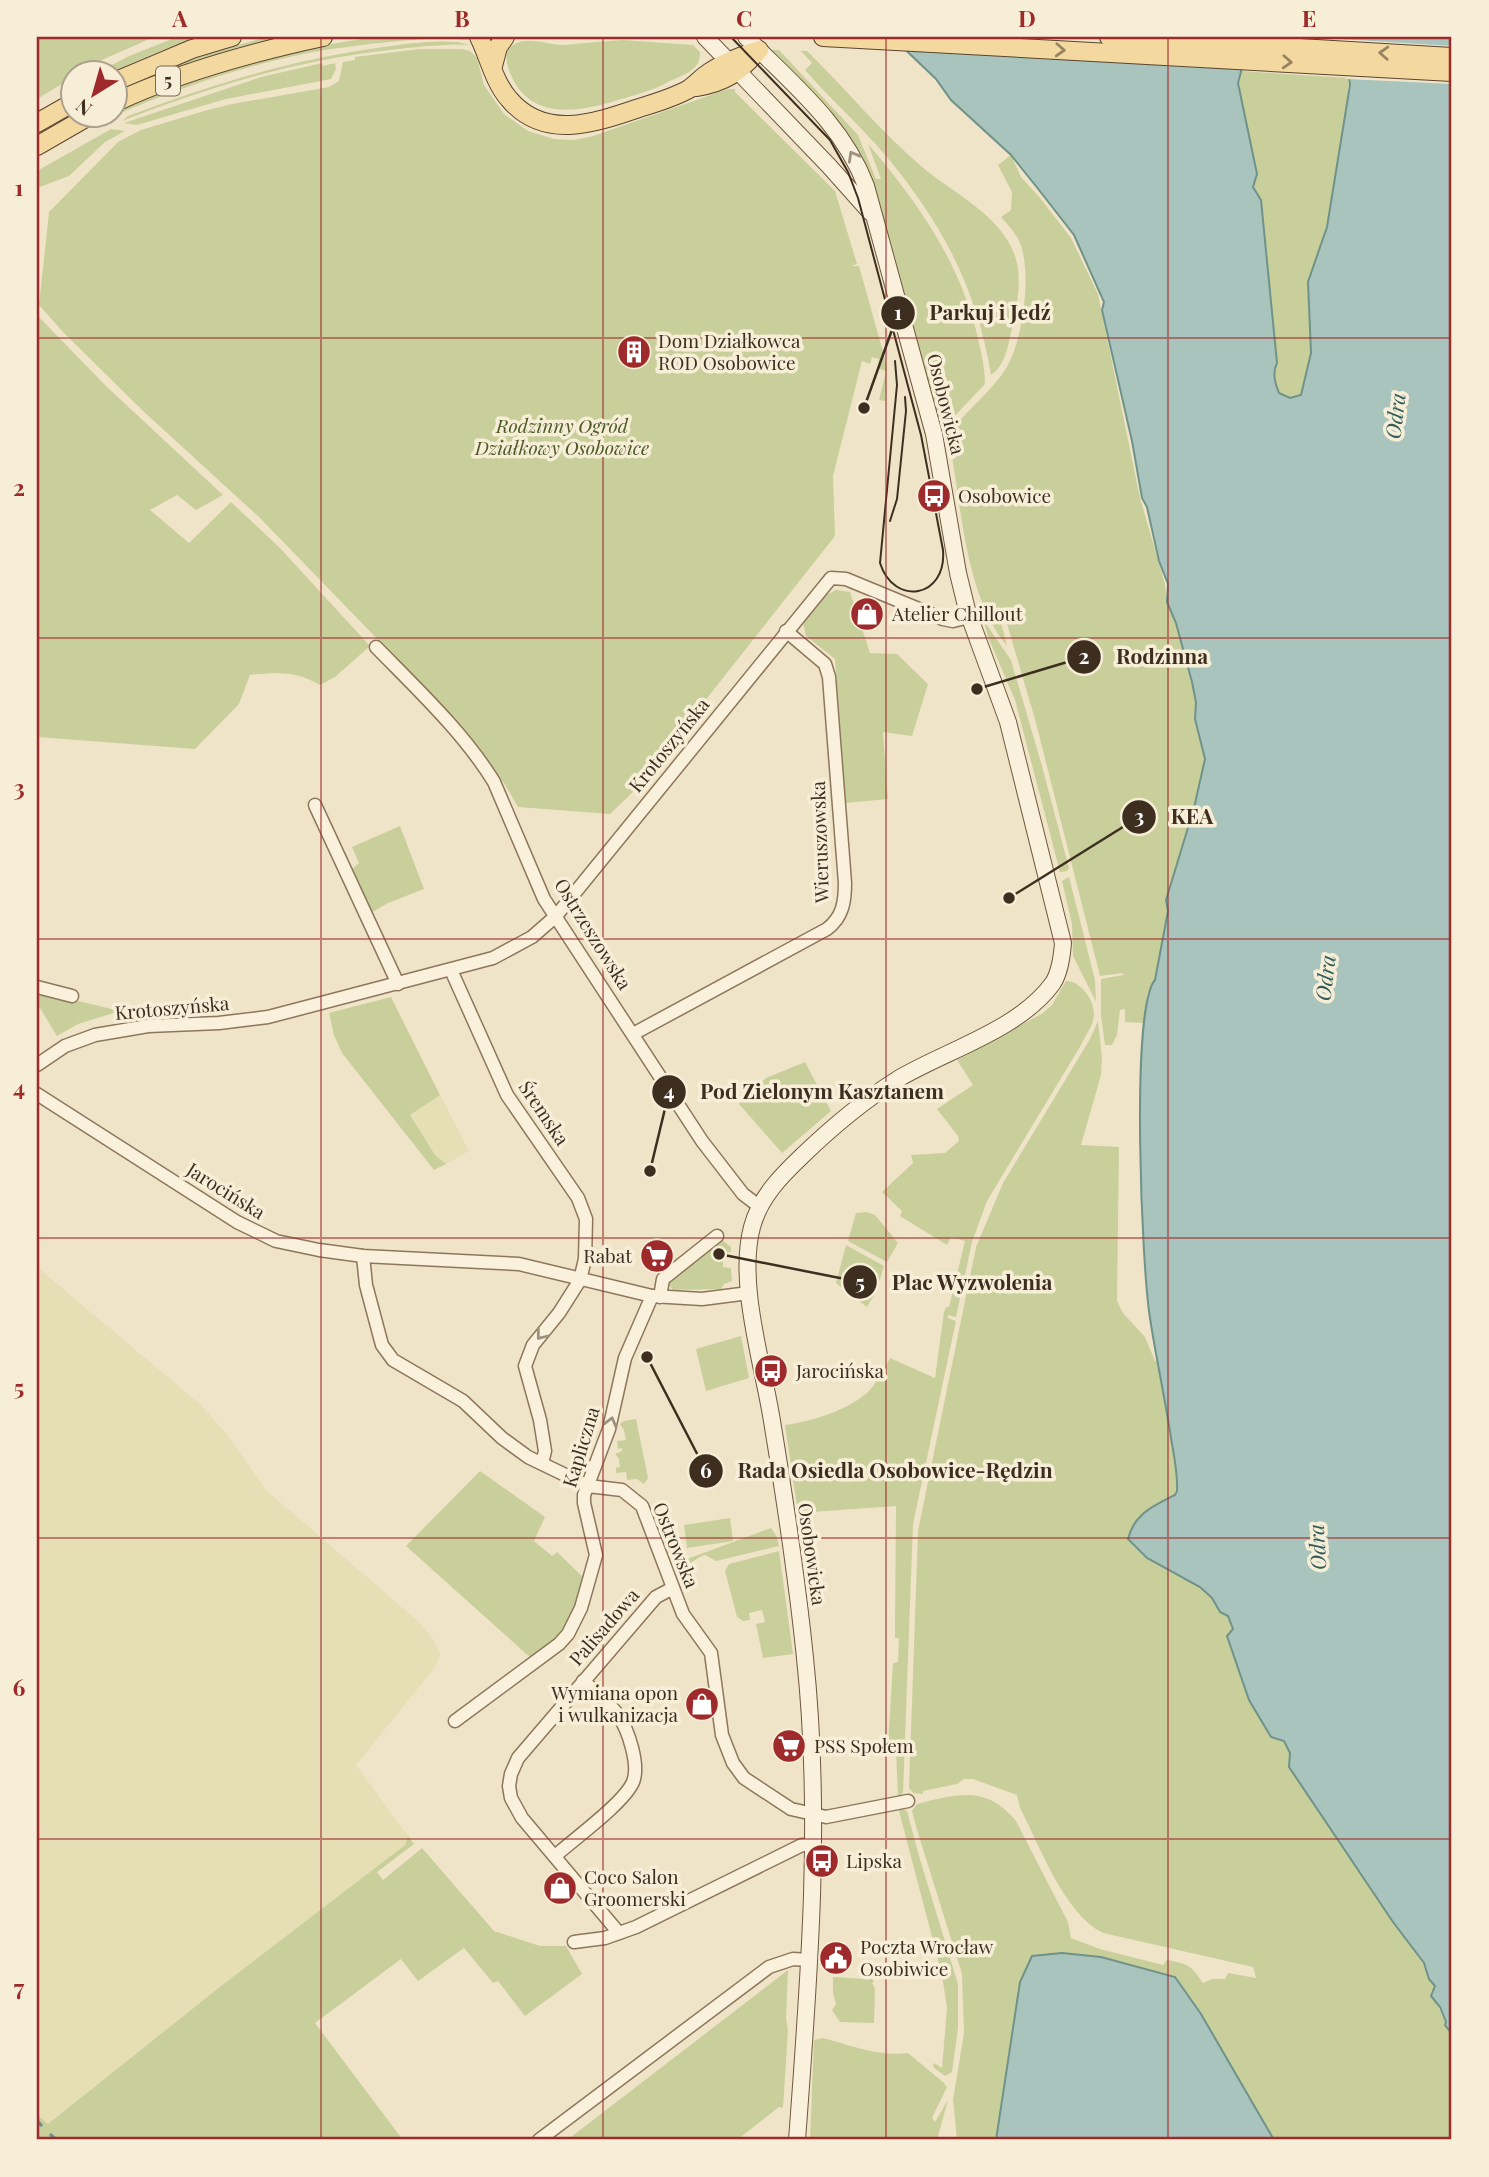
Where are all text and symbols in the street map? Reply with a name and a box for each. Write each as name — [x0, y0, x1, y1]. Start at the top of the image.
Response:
text: A — [171, 2, 188, 33]
text: B — [454, 2, 470, 33]
text: C — [736, 2, 752, 33]
text: D — [1018, 2, 1036, 33]
text: E — [1302, 2, 1316, 33]
one-way arrow — [1054, 42, 1065, 57]
one-way arrow — [1378, 46, 1389, 61]
one-way arrow — [1281, 55, 1292, 70]
north arrow — [60, 60, 130, 130]
road number: 5 — [156, 66, 180, 96]
text: N — [70, 94, 96, 123]
one-way arrow — [848, 150, 861, 163]
text: 1 — [15, 171, 24, 202]
callout: Parkuj i Jedź — [881, 292, 1065, 334]
text: 1 — [894, 297, 902, 325]
text: Parkuj i Jedź — [929, 297, 1051, 325]
place label: Dom Działkowca ROD Osobowice — [658, 327, 801, 375]
building icon: Dom Działkowca ROD Osobowice — [615, 333, 653, 371]
street label: Osobowicka — [922, 351, 972, 457]
water label: Odra — [1377, 391, 1411, 440]
park label: Rodzinny Ogród Działkowy Osobowice — [474, 412, 649, 460]
text: 2 — [13, 471, 25, 502]
bus stop icon: Osobowice — [915, 477, 953, 515]
place label: Osobowice — [958, 482, 1051, 508]
shop icon: Atelier Chillout — [848, 595, 886, 633]
place label: Atelier Chillout — [891, 600, 1023, 626]
callout: Rodzinna — [1067, 636, 1222, 678]
text: 2 — [1079, 641, 1090, 669]
text: Rodzinna — [1116, 641, 1208, 669]
street label: Krotoszyńska — [622, 691, 715, 797]
text: 3 — [13, 771, 25, 802]
street label: Wieruszowska — [804, 780, 834, 904]
callout: KEA — [1122, 796, 1227, 838]
text: 3 — [1134, 801, 1144, 829]
text: KEA — [1171, 801, 1214, 829]
street label: Ostrzeszowska — [549, 873, 639, 995]
water label: Odra — [1307, 953, 1341, 1002]
street label: Krotoszyńska — [114, 989, 231, 1025]
text: 4 — [13, 1071, 25, 1102]
callout: Pod Zielonym Kasztanem — [651, 1071, 958, 1113]
street label: Śremska — [514, 1075, 576, 1150]
text: 4 — [663, 1076, 675, 1104]
text: Pod Zielonym Kasztanem — [700, 1076, 944, 1104]
street label: Jarocińska — [181, 1155, 271, 1225]
supermarket icon: Rabat — [638, 1237, 676, 1275]
place label: Rabat — [583, 1242, 632, 1268]
callout: Plac Wyzwolenia — [842, 1261, 1067, 1303]
text: 5 — [855, 1267, 865, 1295]
text: Plac Wyzwolenia — [892, 1267, 1052, 1295]
one-way arrow — [536, 1327, 549, 1339]
bus stop icon: Jarocińska — [752, 1352, 790, 1390]
place label: Jarocińska — [795, 1357, 885, 1383]
text: 5 — [14, 1371, 24, 1402]
street label: Kapliczna — [555, 1403, 605, 1490]
one-way arrow — [603, 1416, 617, 1428]
callout: Rada Osiedla Osobowice-Rędzin — [688, 1450, 1067, 1492]
text: 6 — [700, 1455, 712, 1483]
text: Rada Osiedla Osobowice-Rędzin — [737, 1455, 1053, 1483]
street label: Ostrowska — [648, 1498, 706, 1592]
street label: Osobowicka — [793, 1501, 833, 1607]
water label: Odra — [1301, 1523, 1331, 1571]
street label: Palisadowa — [562, 1582, 644, 1671]
text: 6 — [13, 1671, 26, 1702]
place label: Wymiana opon i wulkanizacja — [550, 1679, 679, 1727]
shop icon: Wymiana opon i wulkanizacja — [683, 1685, 721, 1723]
supermarket icon: PSS Społem — [770, 1727, 808, 1765]
place label: PSS Społem — [814, 1732, 914, 1758]
bus stop icon: Lipska — [803, 1842, 841, 1880]
place label: Lipska — [846, 1847, 903, 1873]
place label: Coco Salon Groomerski — [584, 1863, 686, 1911]
shop icon: Coco Salon Groomerski — [541, 1869, 579, 1907]
place label: Poczta Wrocław Osobiwice — [860, 1933, 994, 1981]
public building icon: Poczta Wrocław Osobiwice — [817, 1939, 855, 1977]
text: 7 — [14, 1971, 25, 2002]

